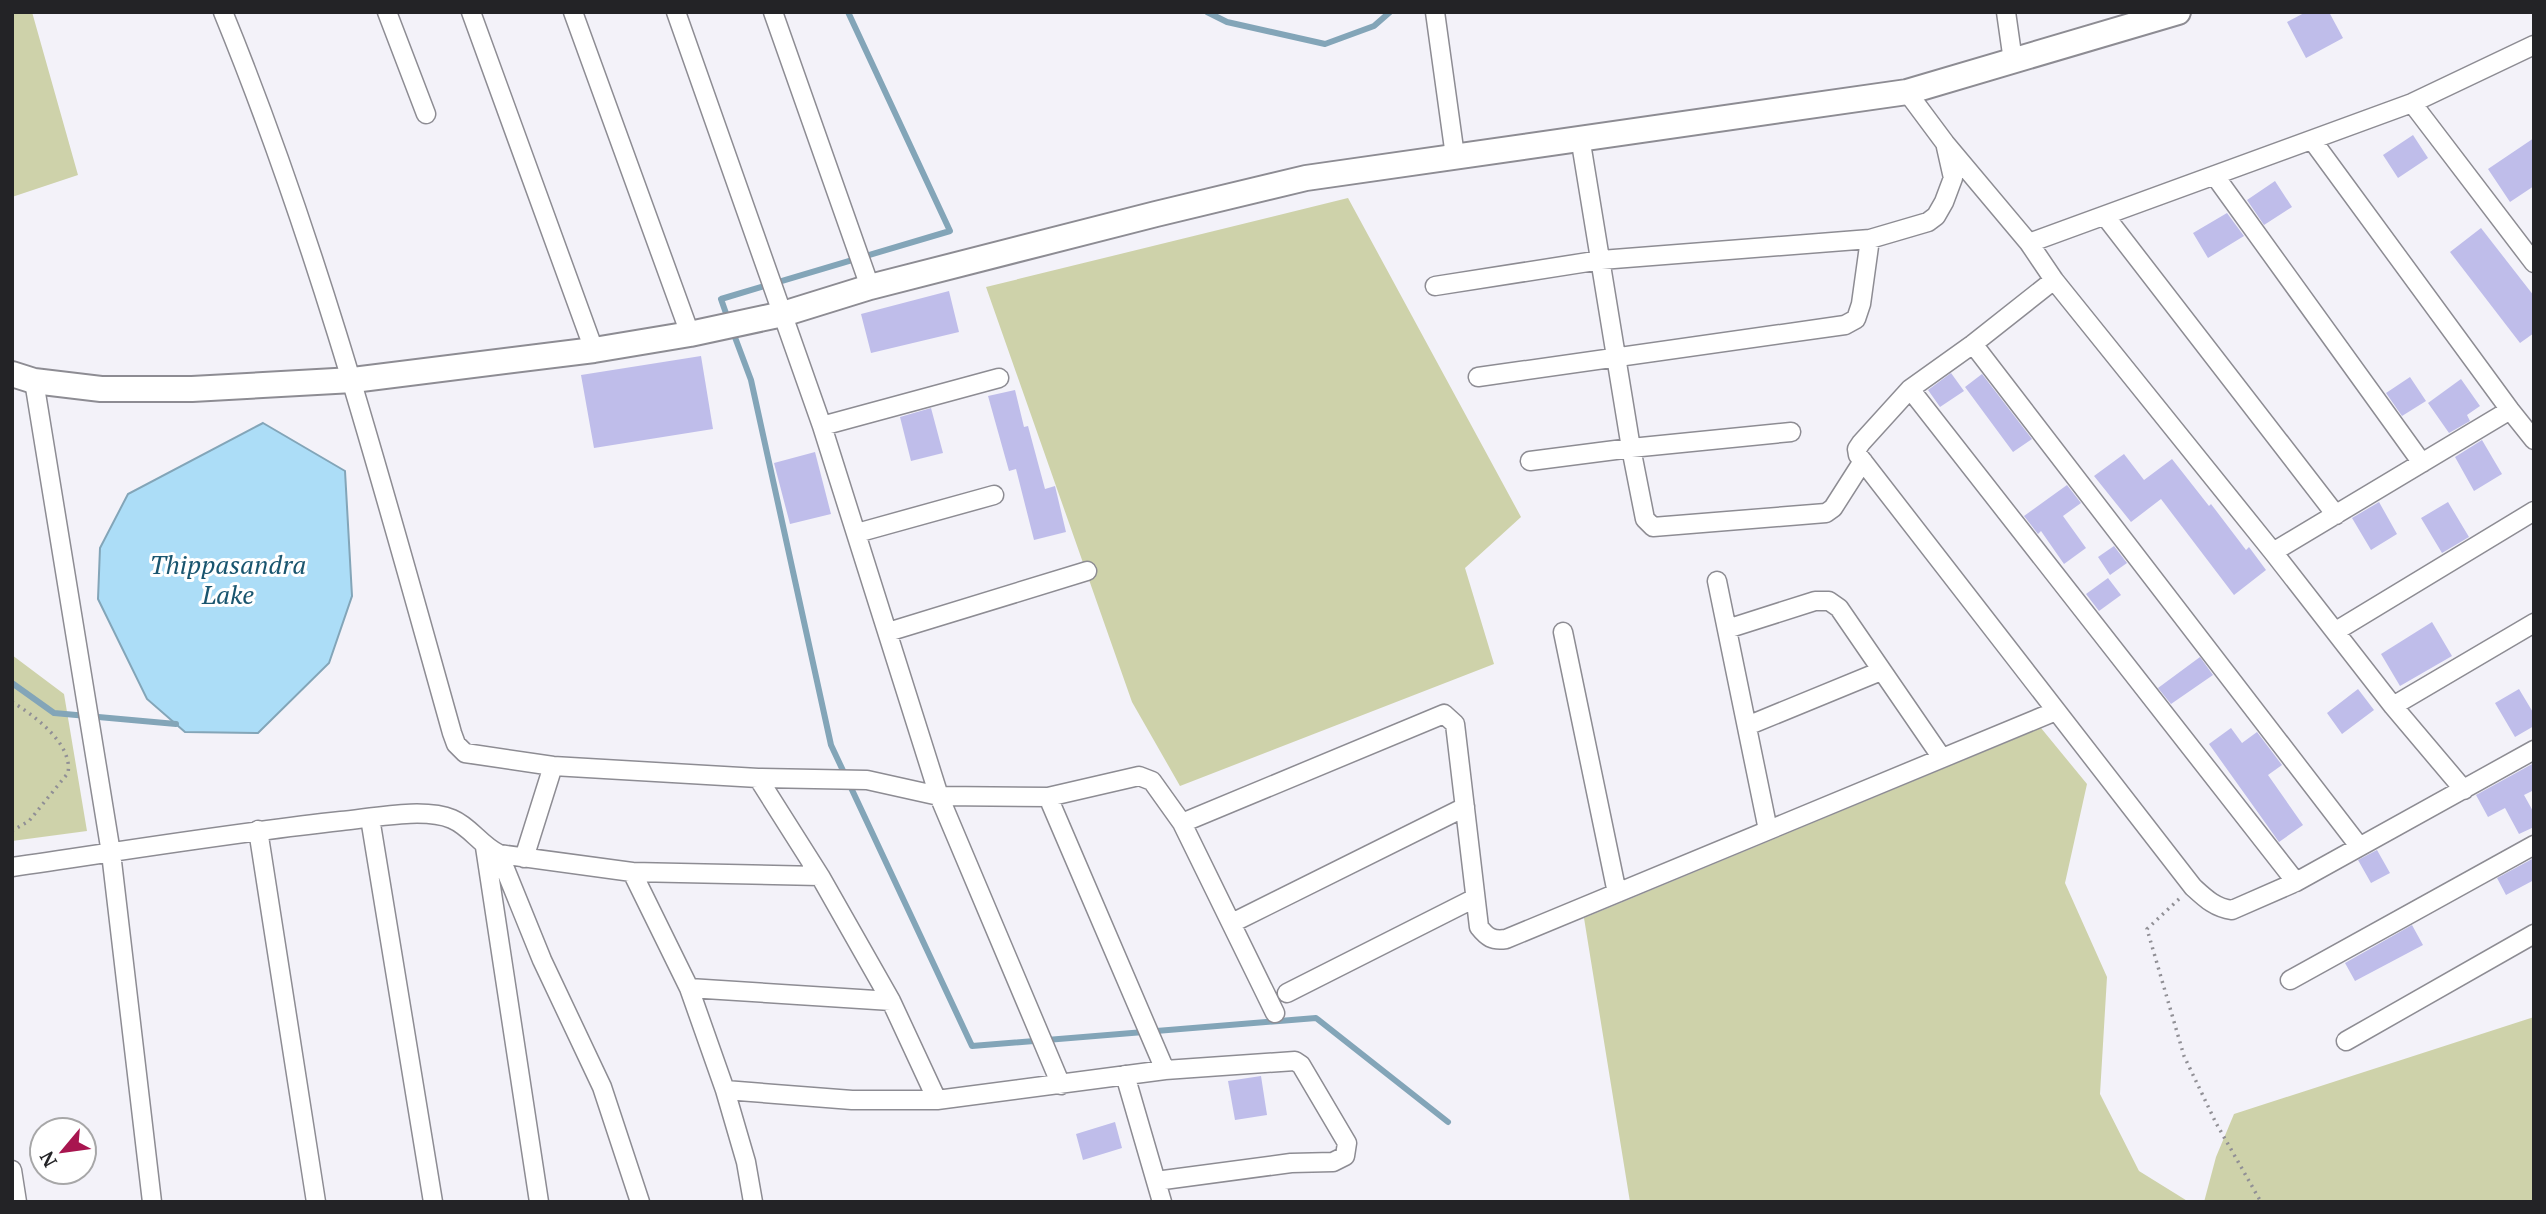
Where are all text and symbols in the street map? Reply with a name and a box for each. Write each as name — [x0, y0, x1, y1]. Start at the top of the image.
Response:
water label: Thippasandra Lake — [150, 547, 306, 611]
north arrow — [28, 1116, 98, 1186]
text: N — [33, 1147, 62, 1172]

